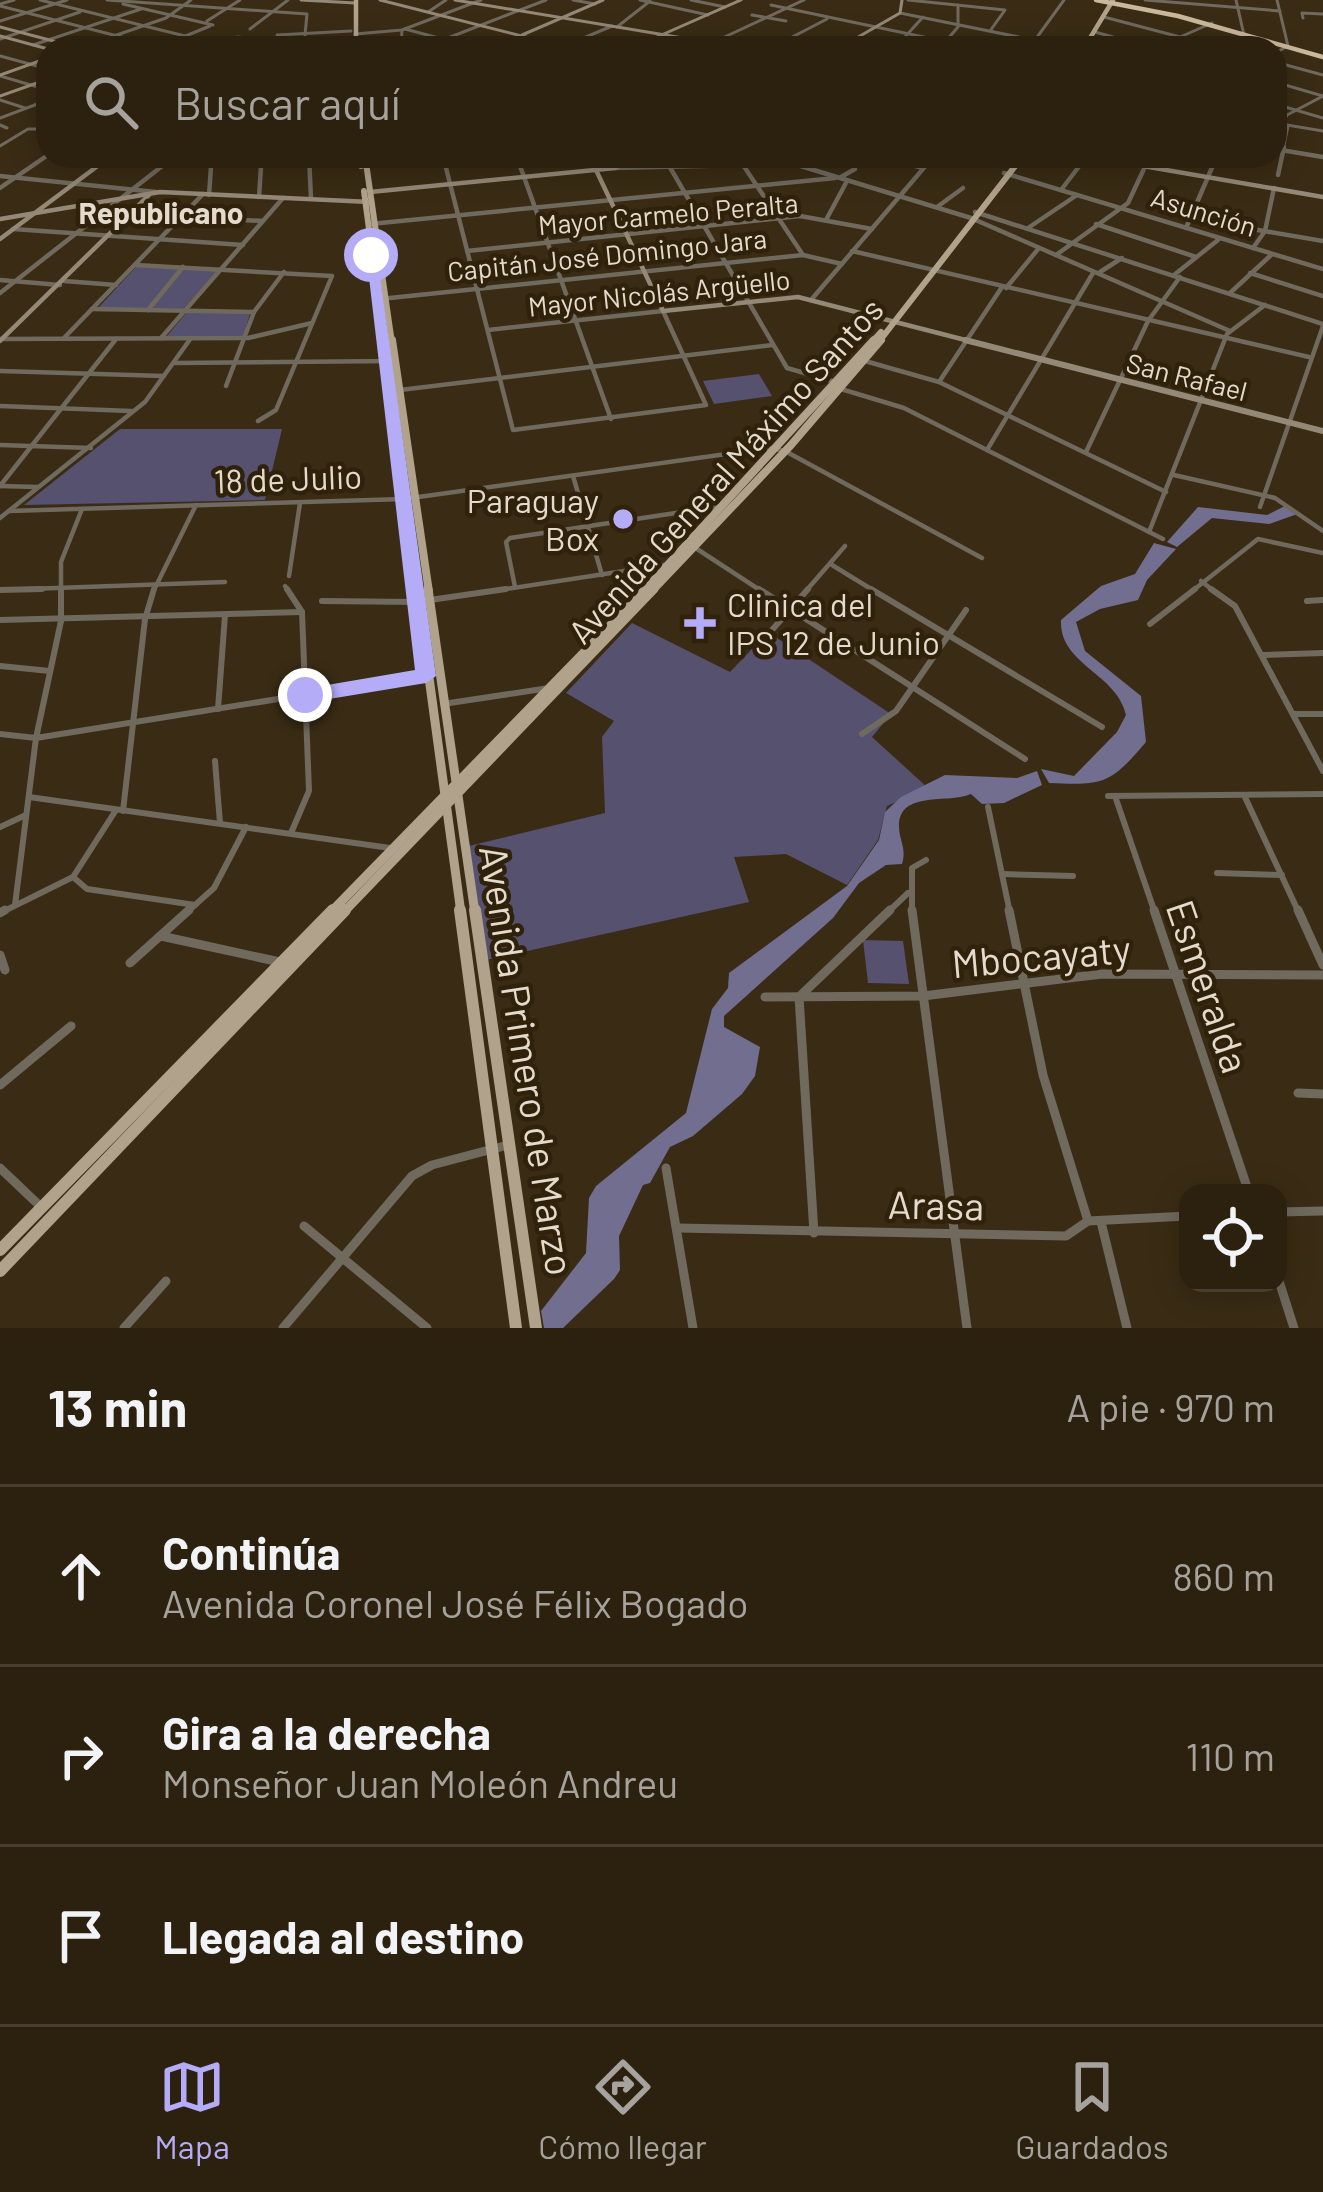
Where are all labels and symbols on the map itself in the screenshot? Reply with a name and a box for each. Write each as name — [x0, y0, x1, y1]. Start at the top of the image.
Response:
street label: Asunción — [1148, 180, 1260, 242]
street label: Mayor Carmelo Peralta — [537, 186, 799, 240]
district label: Republicano — [79, 194, 243, 230]
street label: Capitán José Domingo Jara — [446, 221, 768, 287]
route start — [344, 228, 398, 282]
street label: Mayor Nicolás Argüello — [526, 262, 792, 322]
street label: Avenida General Máximo Santos — [559, 289, 891, 651]
street label: San Rafael — [1123, 346, 1251, 406]
street label: 18 de Julio — [213, 455, 363, 501]
place label: Paraguay Box — [467, 480, 599, 558]
marker: Paraguay Box — [610, 506, 636, 532]
place label: Clinica del IPS 12 de Junio — [727, 584, 940, 662]
marker: Clinica del IPS 12 de Junio — [684, 607, 716, 639]
route end — [278, 668, 332, 722]
street label: Avenida Primero de Marzo — [471, 842, 585, 1278]
street label: Esmeralda — [1158, 894, 1260, 1078]
street label: Mbocayaty — [949, 924, 1133, 986]
street label: Arasa — [887, 1180, 985, 1228]

